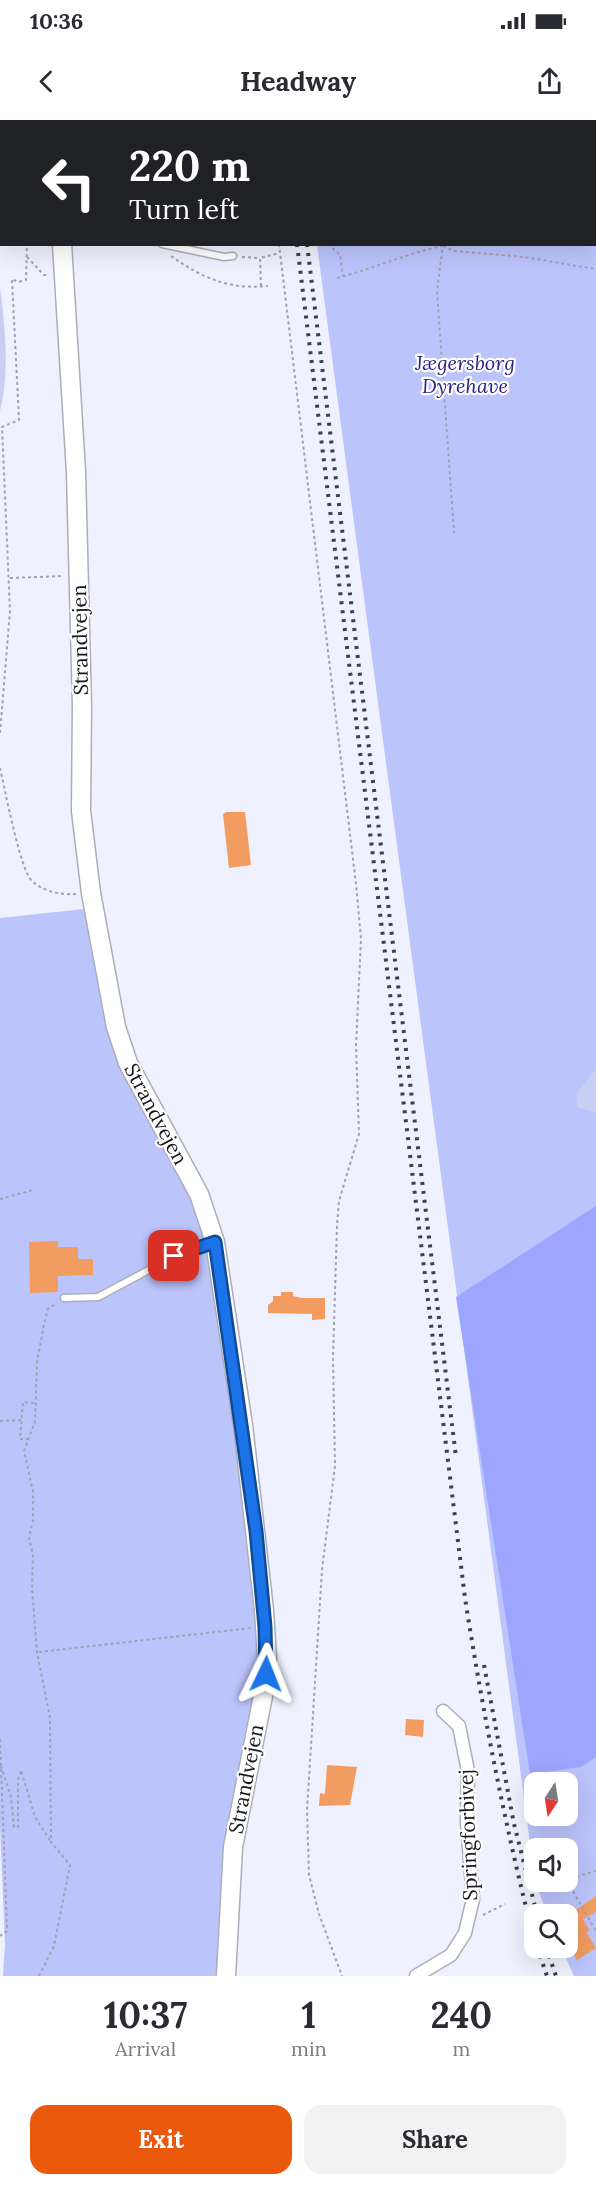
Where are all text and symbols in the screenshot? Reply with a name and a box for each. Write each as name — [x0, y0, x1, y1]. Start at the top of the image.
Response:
text: 10:36 — [30, 7, 83, 35]
text: Headway — [240, 64, 356, 98]
icon: back — [30, 65, 63, 98]
icon: share — [533, 65, 566, 98]
text: 220 m — [129, 139, 250, 193]
icon: left — [30, 144, 108, 222]
text: Turn left — [129, 192, 239, 226]
park label: Jægersborg Dyrehave — [414, 350, 515, 398]
street label: Strandvejen — [66, 584, 93, 696]
street label: Strandvejen — [119, 1059, 194, 1169]
pin — [148, 1230, 199, 1281]
icon: arrive — [157, 1239, 190, 1272]
position arrow — [234, 1642, 298, 1706]
street label: Strandvejen — [223, 1722, 268, 1836]
street label: Springforbivej — [453, 1769, 482, 1901]
north arrow — [524, 1772, 578, 1826]
map controls — [524, 1772, 578, 1958]
button: sound — [524, 1838, 578, 1892]
button: search — [524, 1904, 578, 1958]
text: 10:37 — [104, 1992, 187, 2038]
text: 1 — [302, 1992, 316, 2038]
text: 240 — [430, 1992, 492, 2038]
text: Arrival — [115, 2036, 176, 2061]
text: min — [291, 2036, 327, 2061]
text: m — [452, 2036, 470, 2061]
button: Exit — [30, 2105, 292, 2174]
button: Share — [304, 2105, 566, 2174]

